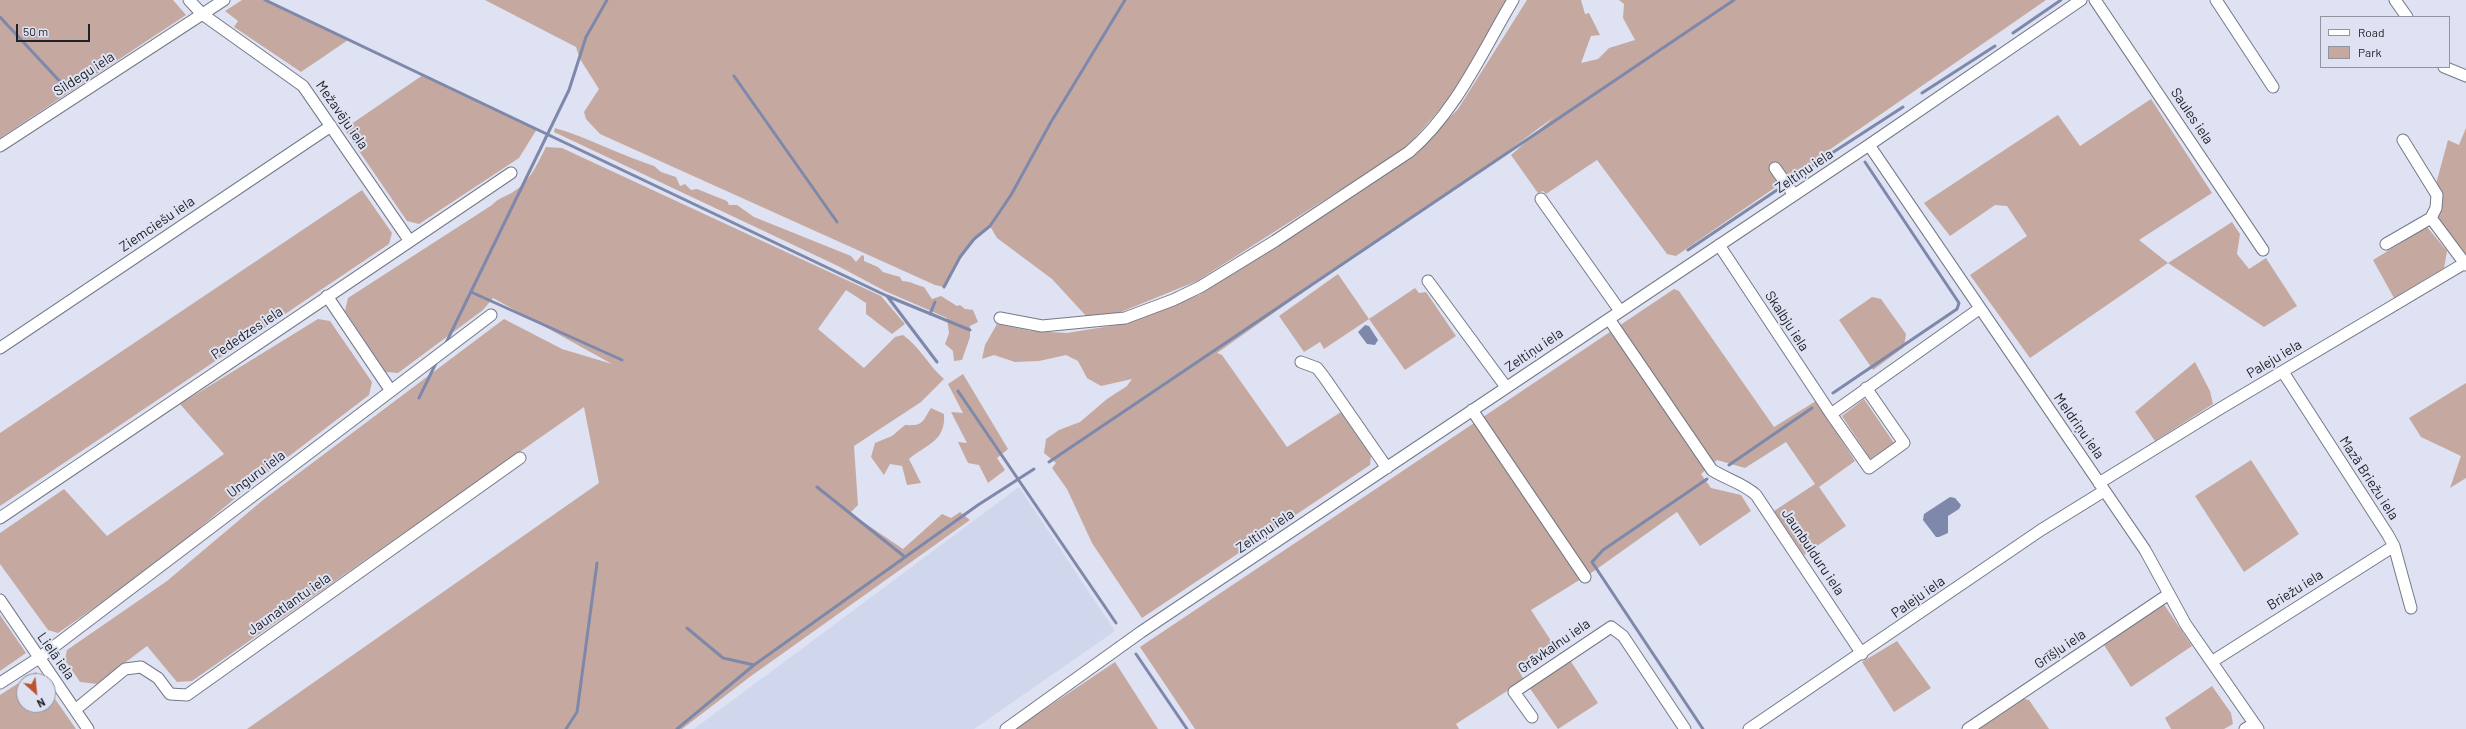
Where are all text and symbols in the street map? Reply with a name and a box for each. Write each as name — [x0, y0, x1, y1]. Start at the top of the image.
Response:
scale bar — [18, 16, 92, 42]
legend — [2320, 16, 2450, 68]
text: 50 m — [23, 24, 48, 38]
text: Road — [2358, 25, 2385, 39]
text: Park — [2358, 45, 2382, 59]
street label: Sildegu iela — [50, 48, 118, 100]
street label: Mežavēju iela — [312, 78, 372, 152]
street label: Saules iela — [2167, 85, 2217, 147]
street label: Zeltiņu iela — [1772, 146, 1836, 196]
street label: Ziemciešu iela — [116, 193, 198, 255]
street label: Skalbju iela — [1761, 288, 1813, 354]
street label: Pededzes iela — [208, 303, 286, 363]
street label: Zeltiņu iela — [1502, 325, 1566, 375]
street label: Paleju iela — [2243, 336, 2305, 382]
street label: Meldriņu iela — [2050, 390, 2108, 462]
street label: Mazā Briežu iela — [2336, 433, 2402, 523]
street label: Unguru iela — [224, 447, 288, 501]
street label: Zeltiņu iela — [1233, 506, 1297, 556]
street label: Jaunbulduru iela — [1778, 506, 1848, 598]
street label: Briežu iela — [2264, 566, 2326, 614]
street label: Jaunatlantu iela — [244, 569, 334, 639]
street label: Paleju iela — [1888, 573, 1948, 621]
street label: Grāvkalnu iela — [1515, 615, 1593, 677]
street label: Grīšļu iela — [2031, 626, 2089, 672]
street label: Lielā iela — [34, 629, 78, 683]
north arrow — [16, 673, 56, 713]
text: N — [35, 696, 47, 711]

